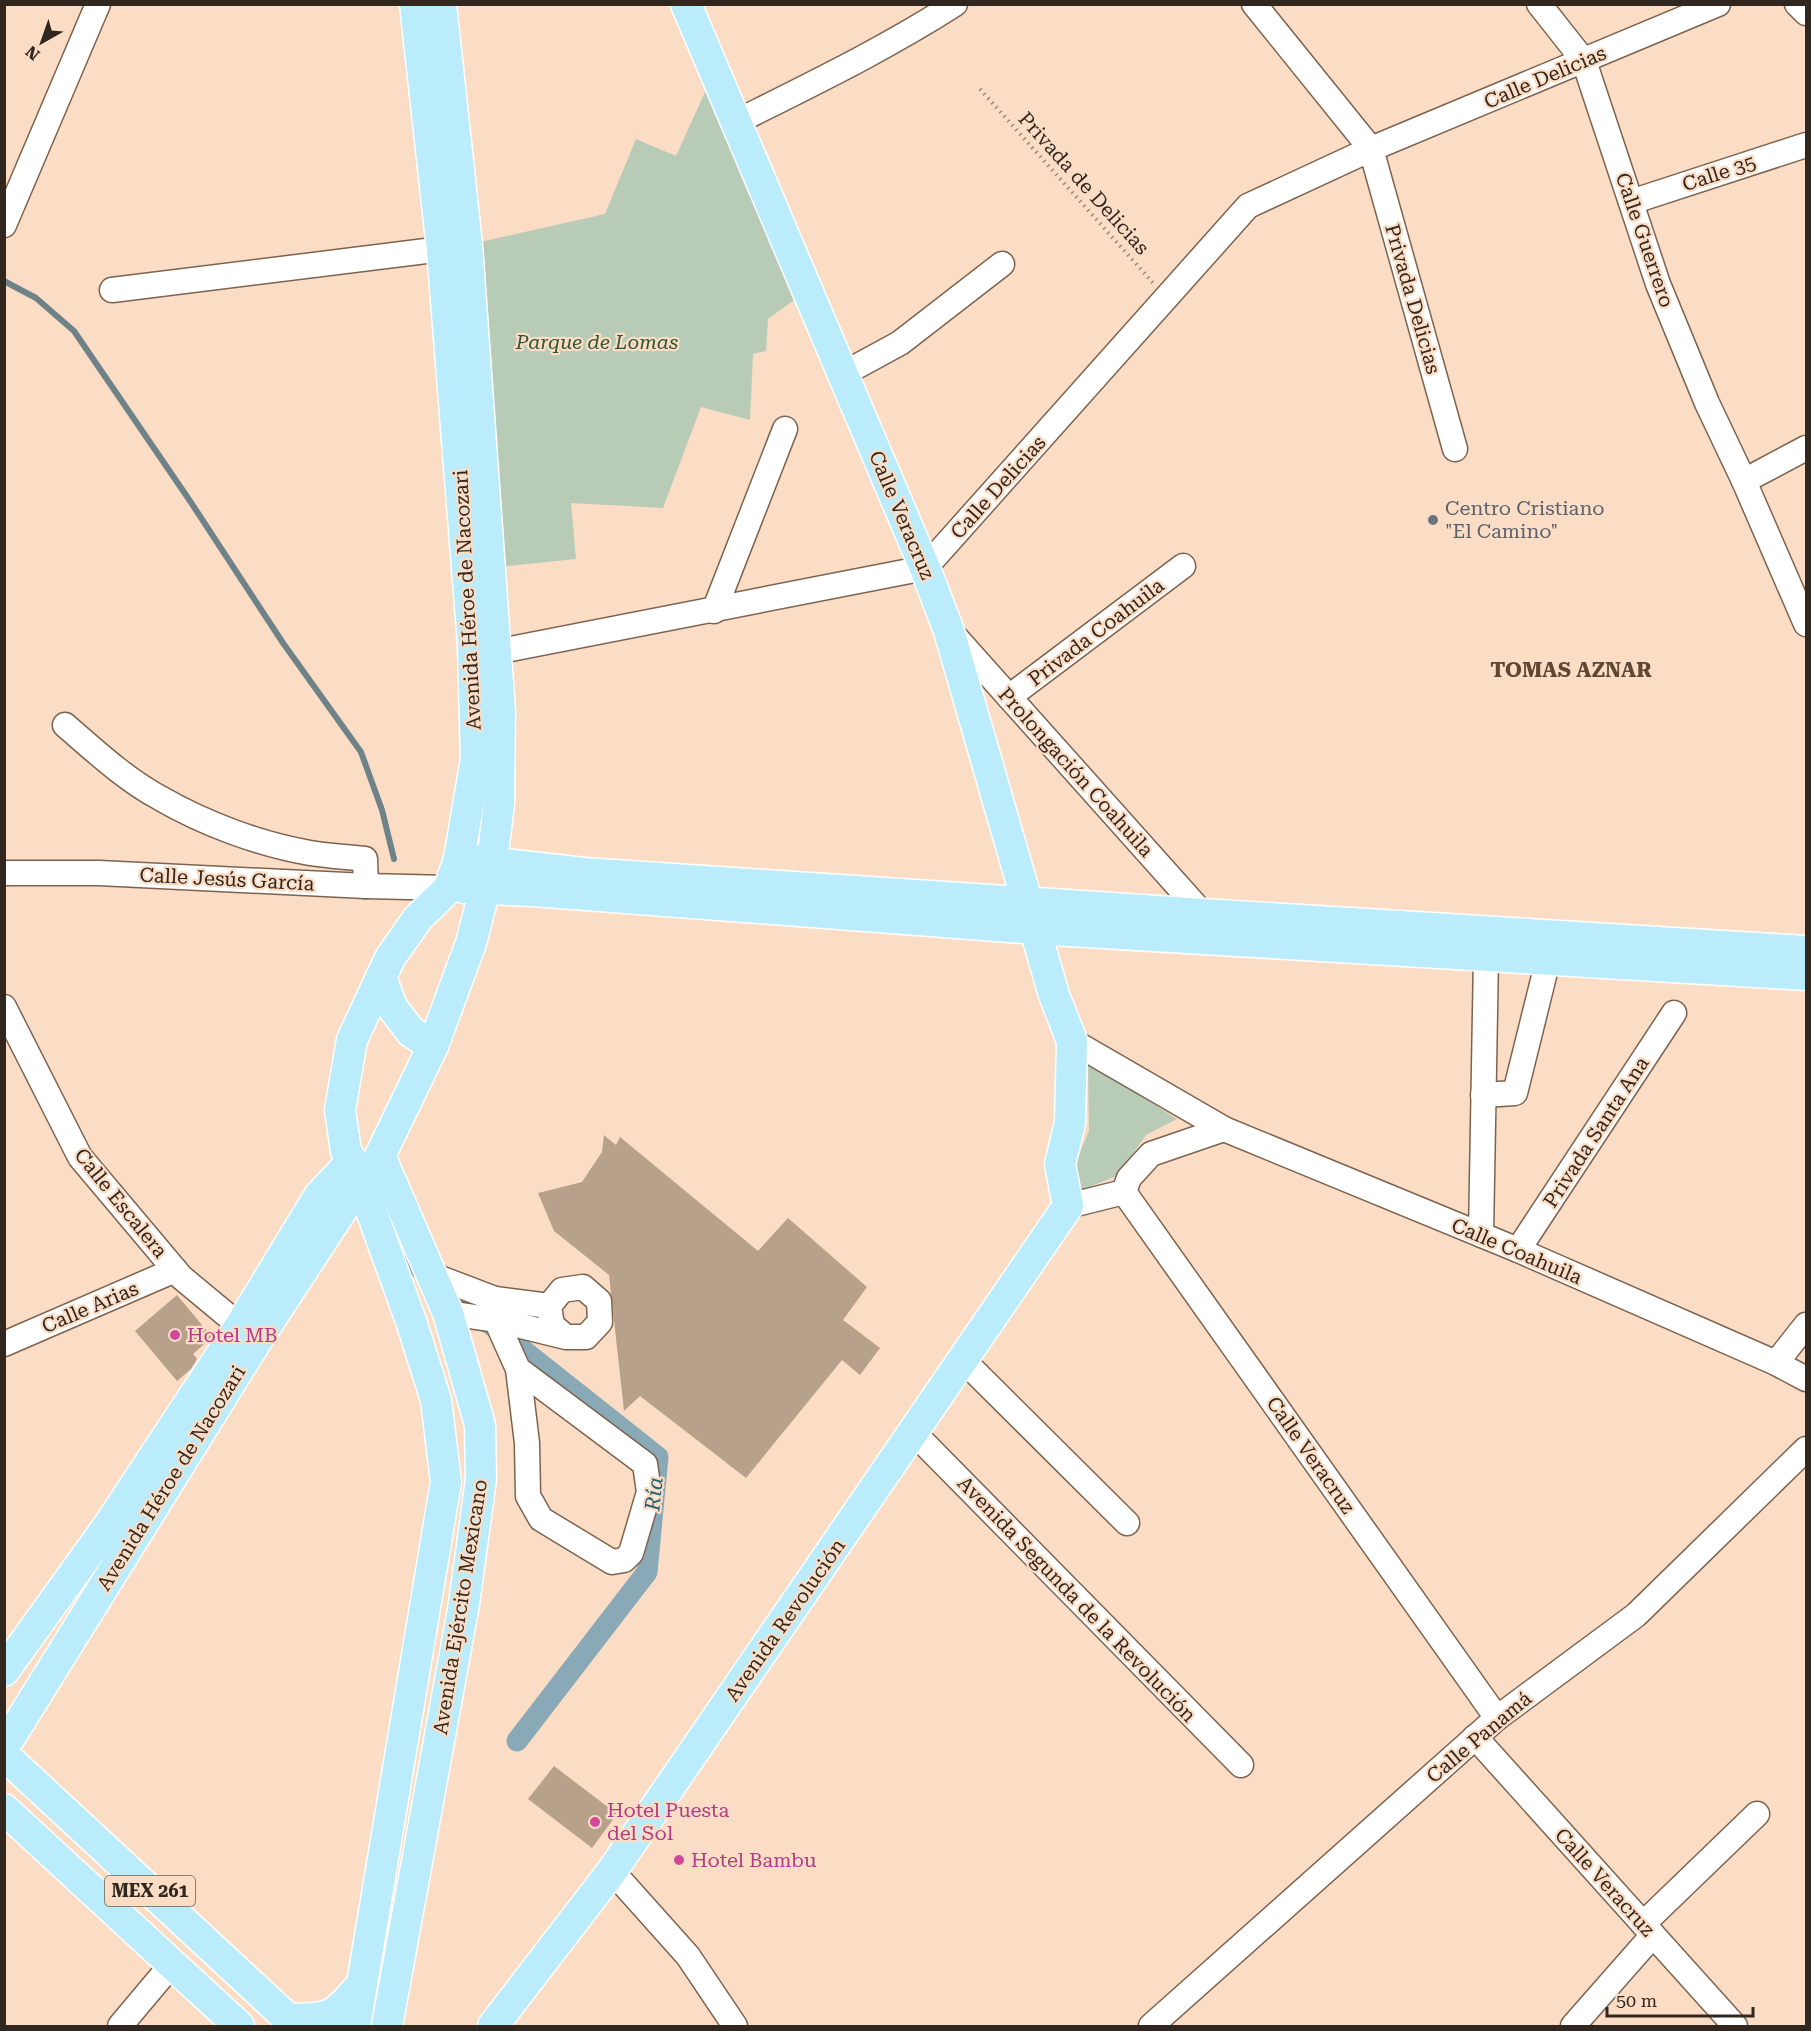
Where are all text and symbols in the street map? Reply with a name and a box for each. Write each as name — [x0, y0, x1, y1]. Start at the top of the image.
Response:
north arrow — [12, 12, 72, 72]
street label: Calle Delicias — [1480, 40, 1610, 114]
text: N — [22, 42, 44, 64]
street label: Privada de Delicias — [1014, 107, 1154, 259]
street label: Calle 35 — [1679, 150, 1759, 196]
street label: Calle Guerrero — [1611, 170, 1679, 310]
street label: Privada Delicias — [1380, 221, 1446, 377]
park label: Parque de Lomas — [515, 330, 678, 354]
street label: Calle Delicias — [945, 431, 1051, 543]
street label: Calle Veracruz — [864, 447, 940, 583]
street label: Avenida Héroe de Nacozari — [448, 469, 486, 731]
place label: Centro Cristiano "El Camino" — [1445, 496, 1605, 543]
marker: Centro Cristiano "El Camino" — [1426, 513, 1440, 527]
street label: Privada Coahuila — [1023, 573, 1169, 691]
district label: TOMAS AZNAR — [1490, 658, 1652, 682]
street label: Prolongación Coahuila — [993, 682, 1159, 862]
street label: Calle Jesús García — [139, 862, 315, 896]
street label: Privada Santa Ana — [1538, 1052, 1654, 1212]
street label: Calle Escalera — [69, 1143, 173, 1263]
street label: Calle Coahuila — [1448, 1213, 1586, 1289]
street label: Calle Arias — [38, 1276, 142, 1338]
place label: Hotel MB — [187, 1323, 277, 1347]
marker: Hotel MB — [168, 1328, 182, 1342]
street label: Avenida Héroe de Nacozari — [92, 1361, 250, 1595]
street label: Calle Veracruz — [1262, 1392, 1360, 1518]
street label: Avenida Segunda de la Revolución — [953, 1471, 1201, 1727]
water label: Ría — [640, 1476, 668, 1513]
street label: Avenida Ejército Mexicano — [428, 1478, 492, 1736]
street label: Avenida Revolución — [720, 1534, 850, 1706]
street label: Calle Panamá — [1422, 1686, 1536, 1788]
place label: Hotel Puesta del Sol — [607, 1798, 729, 1845]
marker: Hotel Puesta del Sol — [588, 1815, 602, 1829]
street label: Calle Veracruz — [1550, 1823, 1660, 1941]
place label: Hotel Bambu — [691, 1848, 817, 1872]
marker: Hotel Bambu — [672, 1853, 686, 1867]
road number: MEX 261 — [105, 1876, 195, 1906]
scale bar — [1607, 1980, 1752, 2018]
text: 50 m — [1616, 1990, 1657, 2011]

